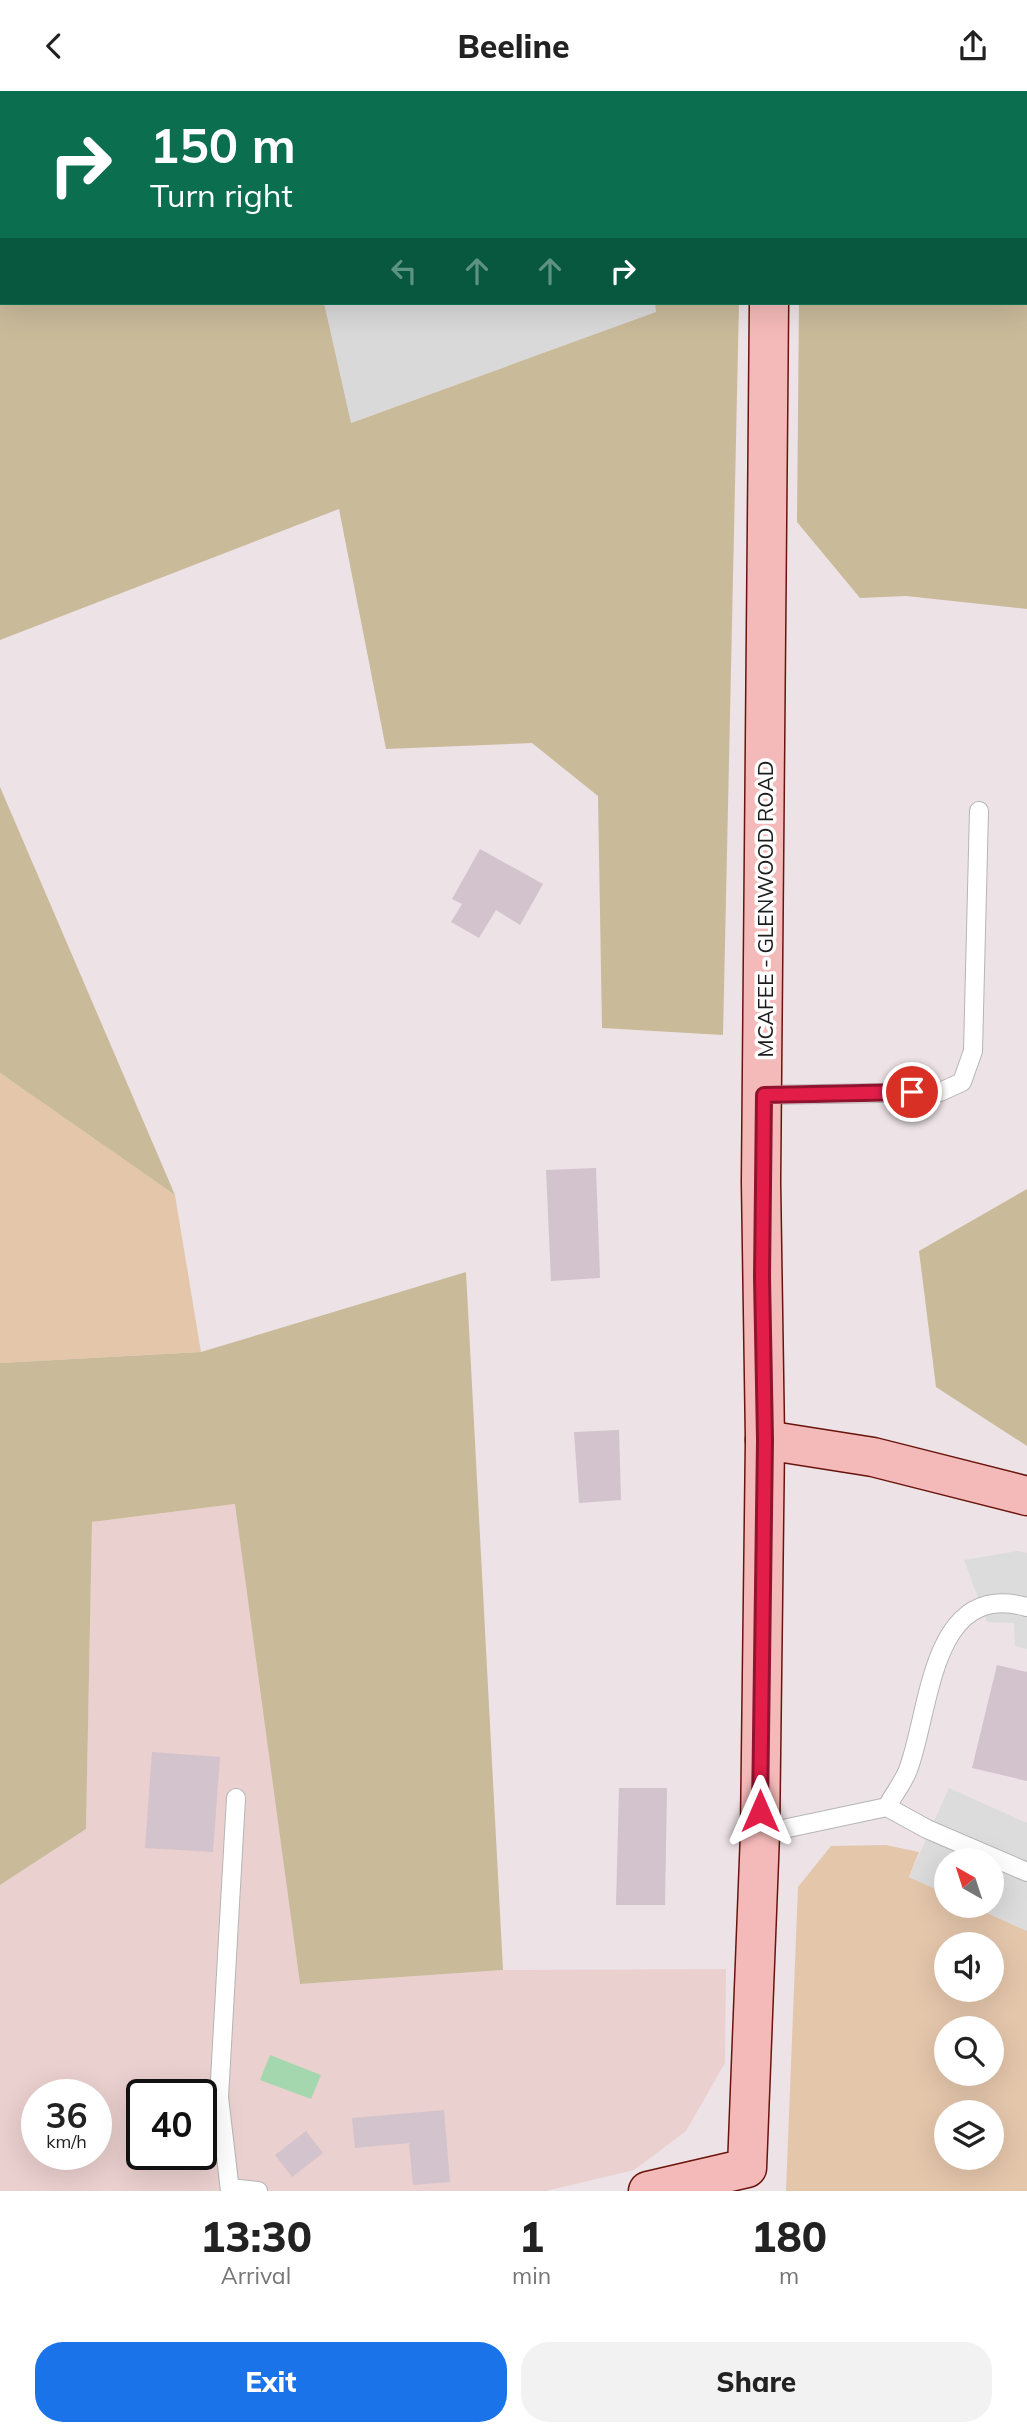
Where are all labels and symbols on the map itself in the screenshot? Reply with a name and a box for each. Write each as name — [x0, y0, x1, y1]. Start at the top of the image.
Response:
street label: MCAFEE - GLENWOOD ROAD — [752, 761, 778, 1057]
pin — [882, 1062, 942, 1122]
position arrow — [723, 1774, 797, 1848]
north arrow — [934, 1848, 1004, 1918]
speed limit sign: 40 — [126, 2079, 217, 2170]

